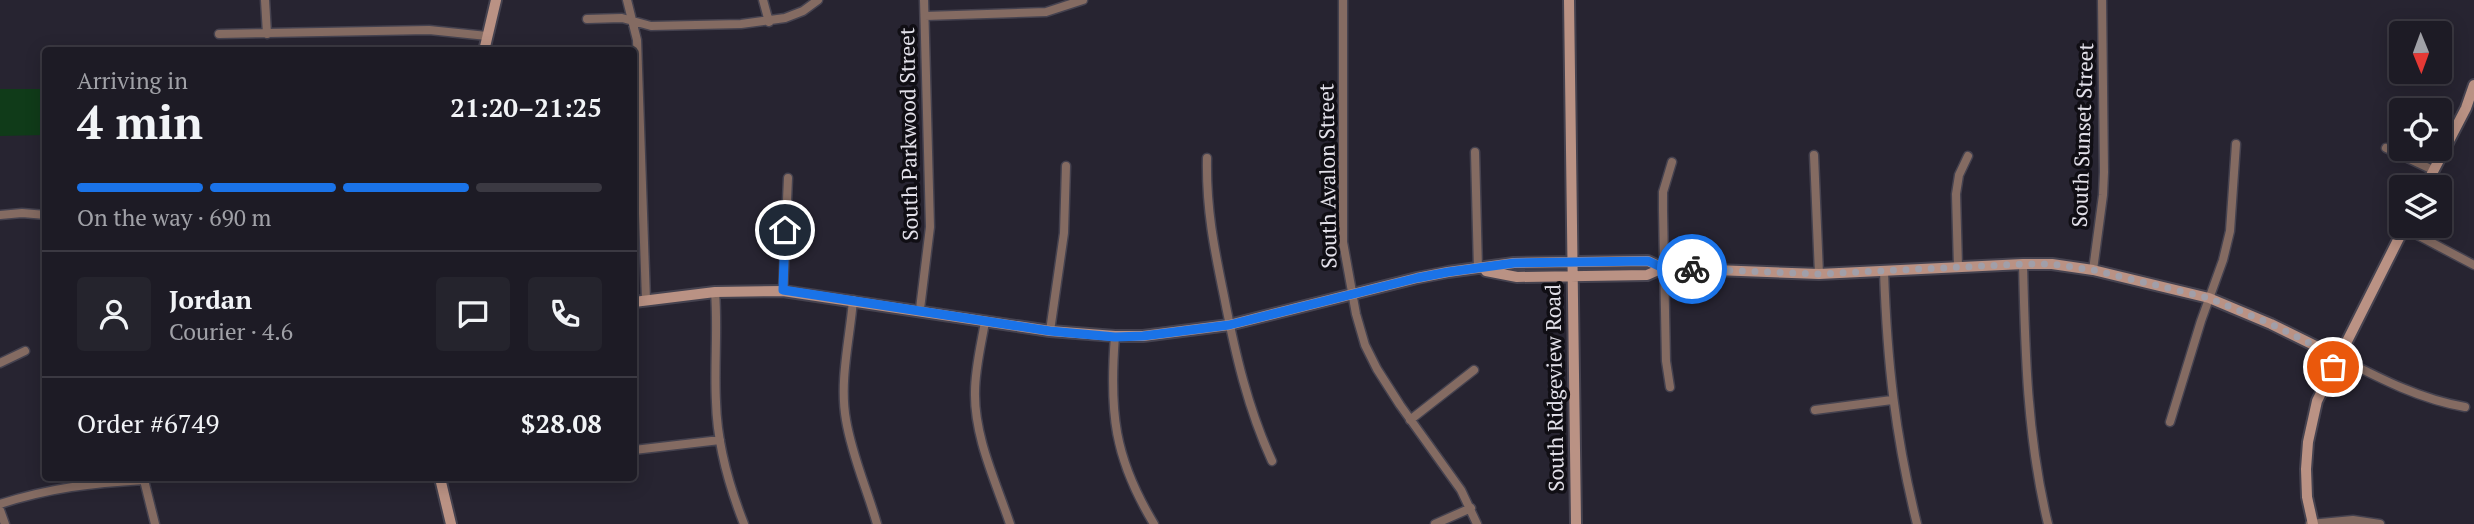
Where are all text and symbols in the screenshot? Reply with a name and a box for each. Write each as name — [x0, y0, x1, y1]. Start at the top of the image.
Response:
north arrow — [2389, 21, 2452, 84]
map controls — [2389, 21, 2452, 238]
street label: South Parkwood Street — [892, 27, 924, 241]
street label: South Sunset Street — [2065, 42, 2099, 228]
text: Arriving in — [77, 65, 188, 96]
street label: South Avalon Street — [1311, 83, 1343, 269]
text: 21:20–21:25 — [450, 90, 602, 124]
text: 4 min — [77, 91, 203, 152]
button: locate — [2389, 98, 2452, 161]
button: layers — [2389, 175, 2452, 238]
pin — [755, 200, 815, 260]
text: On the way · 690 m — [77, 202, 271, 233]
icon: home — [766, 211, 804, 249]
courier — [1657, 234, 1727, 304]
icon: bike — [1673, 250, 1711, 288]
button: person — [77, 277, 151, 351]
button: chat — [436, 277, 510, 351]
button: phone — [528, 277, 602, 351]
text: Jordan — [169, 282, 252, 316]
street label: South Ridgeview Road — [1538, 284, 1570, 492]
text: Courier · 4.6 — [169, 316, 293, 347]
pin — [2303, 337, 2363, 397]
icon: bag — [2314, 348, 2352, 386]
text: Order #6749 — [77, 406, 219, 440]
text: $28.08 — [521, 406, 602, 440]

